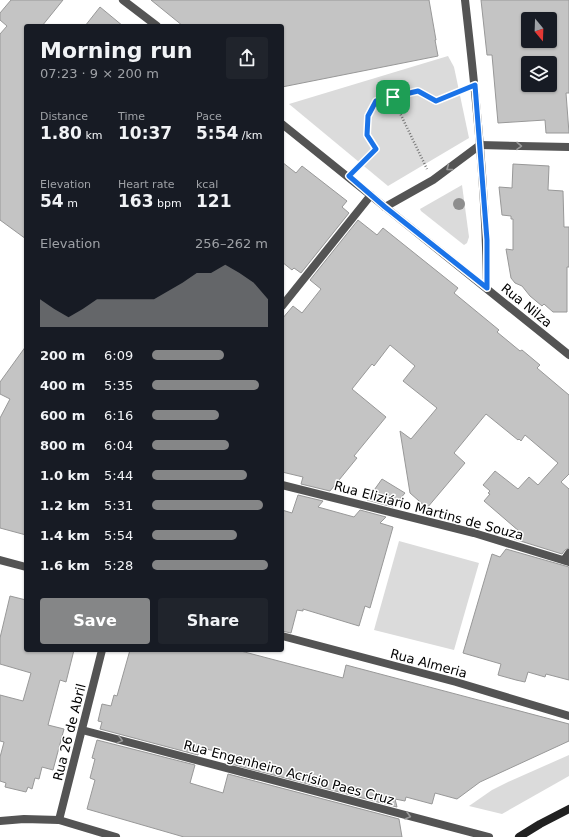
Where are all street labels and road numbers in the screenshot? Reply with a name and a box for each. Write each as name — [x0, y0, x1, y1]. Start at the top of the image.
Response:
street label: Rua Nilza — [498, 281, 555, 330]
street label: Rua Eliziário Martins de Souza — [332, 478, 525, 543]
street label: Rua Almeria — [389, 646, 469, 681]
street label: Rua 26 de Abril — [50, 682, 89, 782]
street label: Rua Engenheiro Acrísio Paes Cruz — [182, 737, 396, 808]

